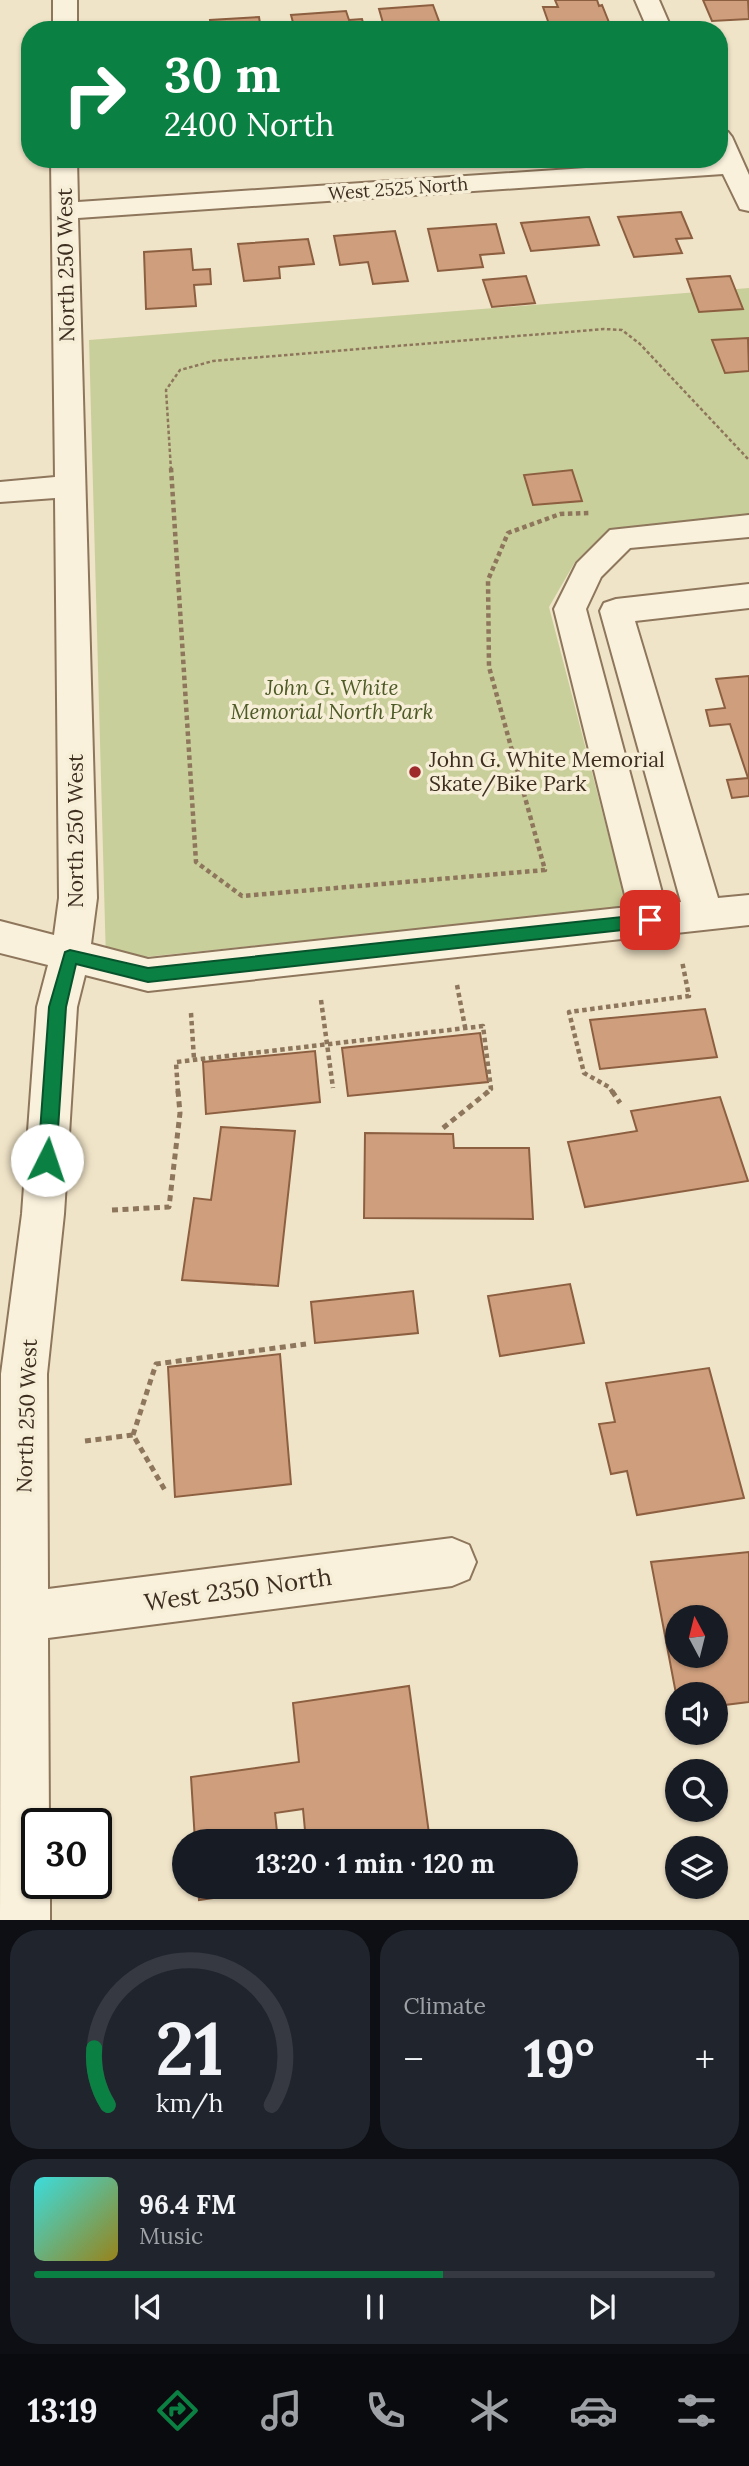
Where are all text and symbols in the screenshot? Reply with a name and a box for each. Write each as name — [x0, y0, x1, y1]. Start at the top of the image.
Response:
text: 30 m — [164, 43, 281, 105]
icon: right — [49, 49, 140, 140]
text: 2400 North — [164, 104, 334, 145]
street label: West 2525 North — [327, 172, 469, 205]
street label: North 250 West — [51, 187, 80, 342]
park label: John G. White Memorial North Park — [230, 674, 434, 725]
place label: John G. White Memorial Skate/Bike Park — [428, 746, 665, 797]
street label: North 250 West — [62, 753, 89, 908]
marker: John G. White Memorial Skate/Bike Park — [407, 764, 423, 780]
pin — [620, 890, 680, 950]
icon: arrive — [631, 901, 669, 939]
position arrow — [10, 1123, 84, 1197]
street label: North 250 West — [10, 1338, 43, 1493]
street label: West 2350 North — [142, 1561, 334, 1618]
north arrow — [665, 1605, 728, 1668]
map controls — [665, 1605, 728, 1899]
button: sound — [665, 1682, 728, 1745]
button: search — [665, 1759, 728, 1822]
speed limit sign: 30 — [21, 1808, 112, 1899]
button: layers — [665, 1836, 728, 1899]
text: 13:20 · 1 min · 120 m — [255, 1847, 495, 1880]
text: Climate — [404, 1991, 486, 2020]
text: 21 — [156, 2003, 224, 2096]
text: 19° — [524, 2025, 595, 2091]
text: − — [404, 2035, 424, 2083]
text: + — [695, 2035, 715, 2083]
text: km/h — [156, 2087, 224, 2119]
text: 96.4 FM — [139, 2188, 236, 2221]
text: Music — [139, 2221, 203, 2250]
icon: previous — [129, 2288, 167, 2326]
icon: pause — [356, 2288, 394, 2326]
icon: next — [583, 2288, 621, 2326]
icon: directions — [153, 2386, 202, 2435]
icon: music — [257, 2386, 306, 2435]
icon: phone — [361, 2386, 410, 2435]
icon: climate — [465, 2386, 514, 2435]
icon: car — [569, 2386, 618, 2435]
icon: filters — [672, 2386, 721, 2435]
text: 13:19 — [27, 2390, 98, 2431]

